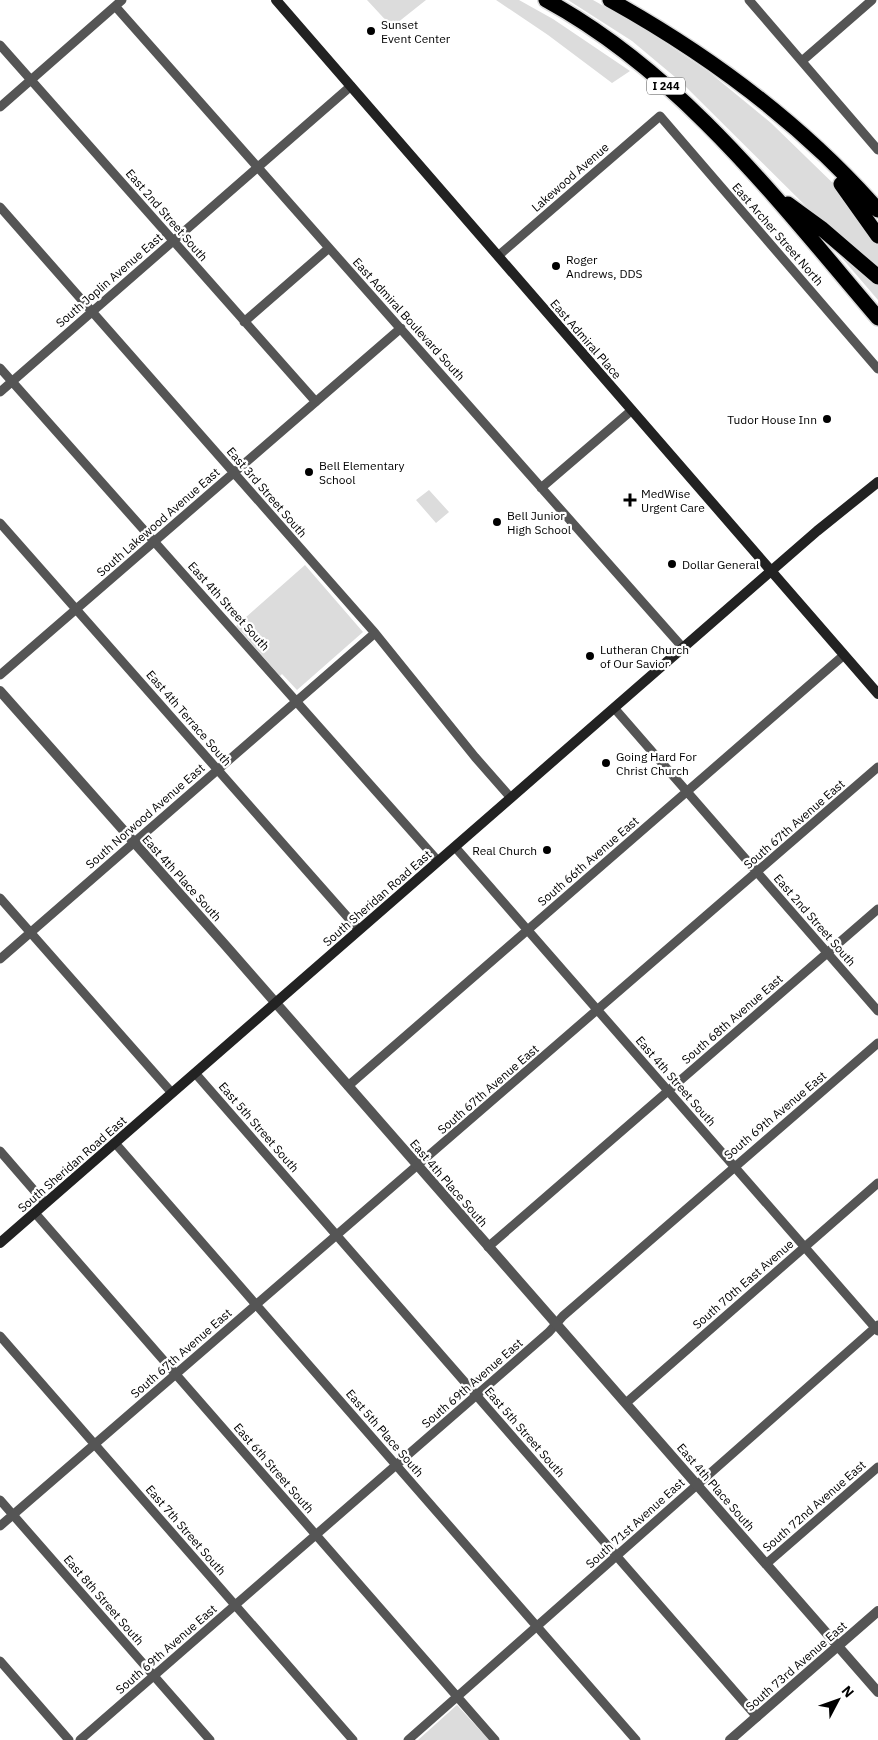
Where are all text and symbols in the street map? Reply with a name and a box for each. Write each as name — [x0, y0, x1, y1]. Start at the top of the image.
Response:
place label: Sunset Event Center — [381, 17, 451, 46]
marker: Sunset Event Center — [365, 25, 377, 37]
road number: I 244 — [647, 78, 685, 94]
street label: Lakewood Avenue — [528, 139, 612, 215]
street label: East 2nd Street South — [123, 166, 211, 264]
street label: East Archer Street North — [729, 180, 827, 288]
street label: South Joplin Avenue East — [53, 230, 165, 330]
place label: Roger Andrews, DDS — [566, 252, 643, 281]
street label: East Admiral Boulevard South — [350, 254, 468, 384]
marker: Roger Andrews, DDS — [550, 260, 562, 272]
street label: East Admiral Place — [547, 296, 625, 382]
place label: Tudor House Inn — [727, 412, 817, 427]
marker: Tudor House Inn — [821, 413, 833, 425]
street label: East 3rd Street South — [224, 444, 310, 540]
place label: Bell Elementary School — [319, 458, 405, 487]
street label: South Lakewood Avenue East — [93, 464, 223, 580]
marker: Bell Elementary School — [303, 466, 315, 478]
place label: MedWise Urgent Care — [641, 486, 705, 515]
marker: MedWise Urgent Care — [623, 493, 637, 507]
place label: Bell Junior High School — [507, 508, 571, 537]
marker: Bell Junior High School — [491, 516, 503, 528]
place label: Dollar General — [682, 557, 759, 572]
street label: East 4th Street South — [185, 558, 273, 654]
marker: Dollar General — [666, 558, 678, 570]
place label: Lutheran Church of Our Savior — [600, 642, 689, 671]
marker: Lutheran Church of Our Savior — [584, 650, 596, 662]
street label: East 4th Terrace South — [143, 667, 235, 769]
place label: Going Hard For Christ Church — [616, 749, 697, 778]
marker: Going Hard For Christ Church — [600, 757, 612, 769]
street label: South Norwood Avenue East — [82, 760, 208, 872]
street label: South 67th Avenue East — [740, 776, 848, 872]
street label: South 66th Avenue East — [534, 813, 642, 909]
street label: East 4th Place South — [139, 832, 225, 924]
place label: Real Church — [472, 843, 537, 858]
marker: Real Church — [541, 844, 553, 856]
street label: South Sheridan Road East — [320, 847, 434, 949]
street label: East 2nd Street South — [771, 871, 859, 969]
street label: South 68th Avenue East — [678, 971, 786, 1067]
street label: East 4th Street South — [633, 1033, 719, 1129]
street label: South 67th Avenue East — [434, 1041, 542, 1137]
street label: South 69th Avenue East — [721, 1068, 829, 1162]
street label: East 5th Street South — [216, 1079, 302, 1175]
street label: South Sheridan Road East — [15, 1113, 129, 1215]
street label: East 4th Place South — [407, 1136, 491, 1230]
street label: South 70th East Avenue — [689, 1236, 797, 1332]
street label: South 67th Avenue East — [127, 1305, 235, 1401]
street label: South 69th Avenue East — [418, 1335, 526, 1431]
street label: East 5th Street South — [482, 1384, 568, 1480]
street label: East 5th Place South — [343, 1386, 427, 1480]
street label: East 6th Street South — [231, 1420, 317, 1516]
street label: East 4th Place South — [674, 1440, 758, 1534]
street label: South 72nd Avenue East — [759, 1457, 869, 1555]
street label: South 71st Avenue East — [582, 1475, 688, 1571]
street label: East 7th Street South — [143, 1482, 229, 1578]
street label: East 8th Street South — [61, 1552, 147, 1648]
street label: South 69th Avenue East — [112, 1601, 220, 1697]
street label: South 73rd Avenue East — [742, 1618, 850, 1714]
north arrow — [813, 1675, 863, 1725]
text: N — [838, 1682, 858, 1701]

